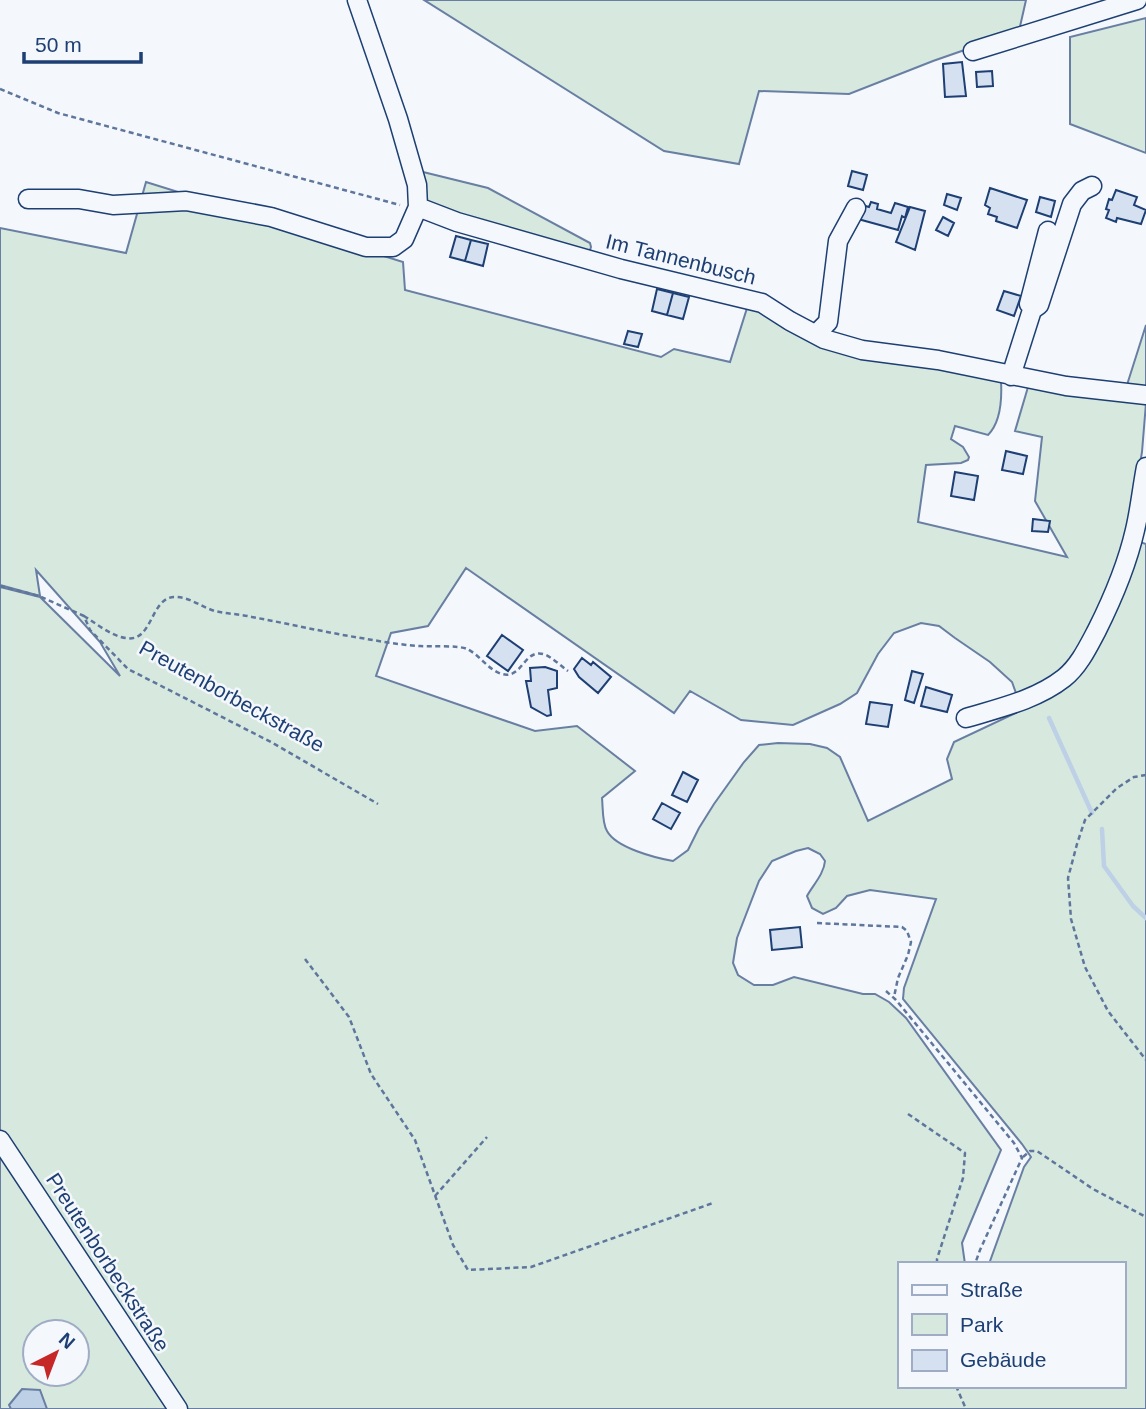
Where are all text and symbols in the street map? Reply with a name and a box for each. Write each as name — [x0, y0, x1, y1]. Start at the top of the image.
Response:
scale bar — [24, 21, 142, 65]
text: 50 m — [35, 33, 82, 56]
street label: Im Tannenbusch — [604, 229, 758, 289]
street label: Preutenborbeckstraße — [136, 636, 328, 756]
street label: Preutenborbeckstraße — [42, 1169, 174, 1355]
legend — [898, 1262, 1125, 1388]
text: Straße — [960, 1278, 1023, 1301]
text: Park — [960, 1313, 1004, 1336]
north arrow — [21, 1318, 91, 1388]
text: N — [55, 1328, 79, 1353]
text: Gebäude — [960, 1348, 1046, 1371]

